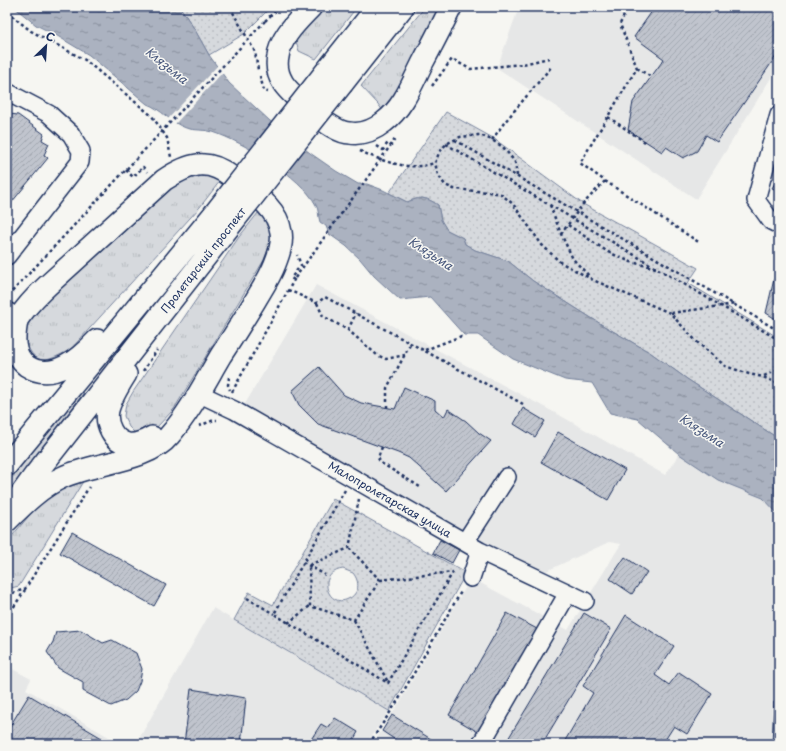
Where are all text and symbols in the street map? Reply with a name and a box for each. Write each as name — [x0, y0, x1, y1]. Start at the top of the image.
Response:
north arrow — [26, 26, 66, 66]
text: С — [43, 27, 58, 46]
water label: Клязьма — [142, 42, 192, 88]
street label: Пролетарский проспект — [156, 203, 250, 316]
water label: Клязьма — [405, 232, 457, 274]
water label: Клязьма — [676, 409, 728, 451]
street label: Малопролетарская улица — [325, 457, 455, 541]

